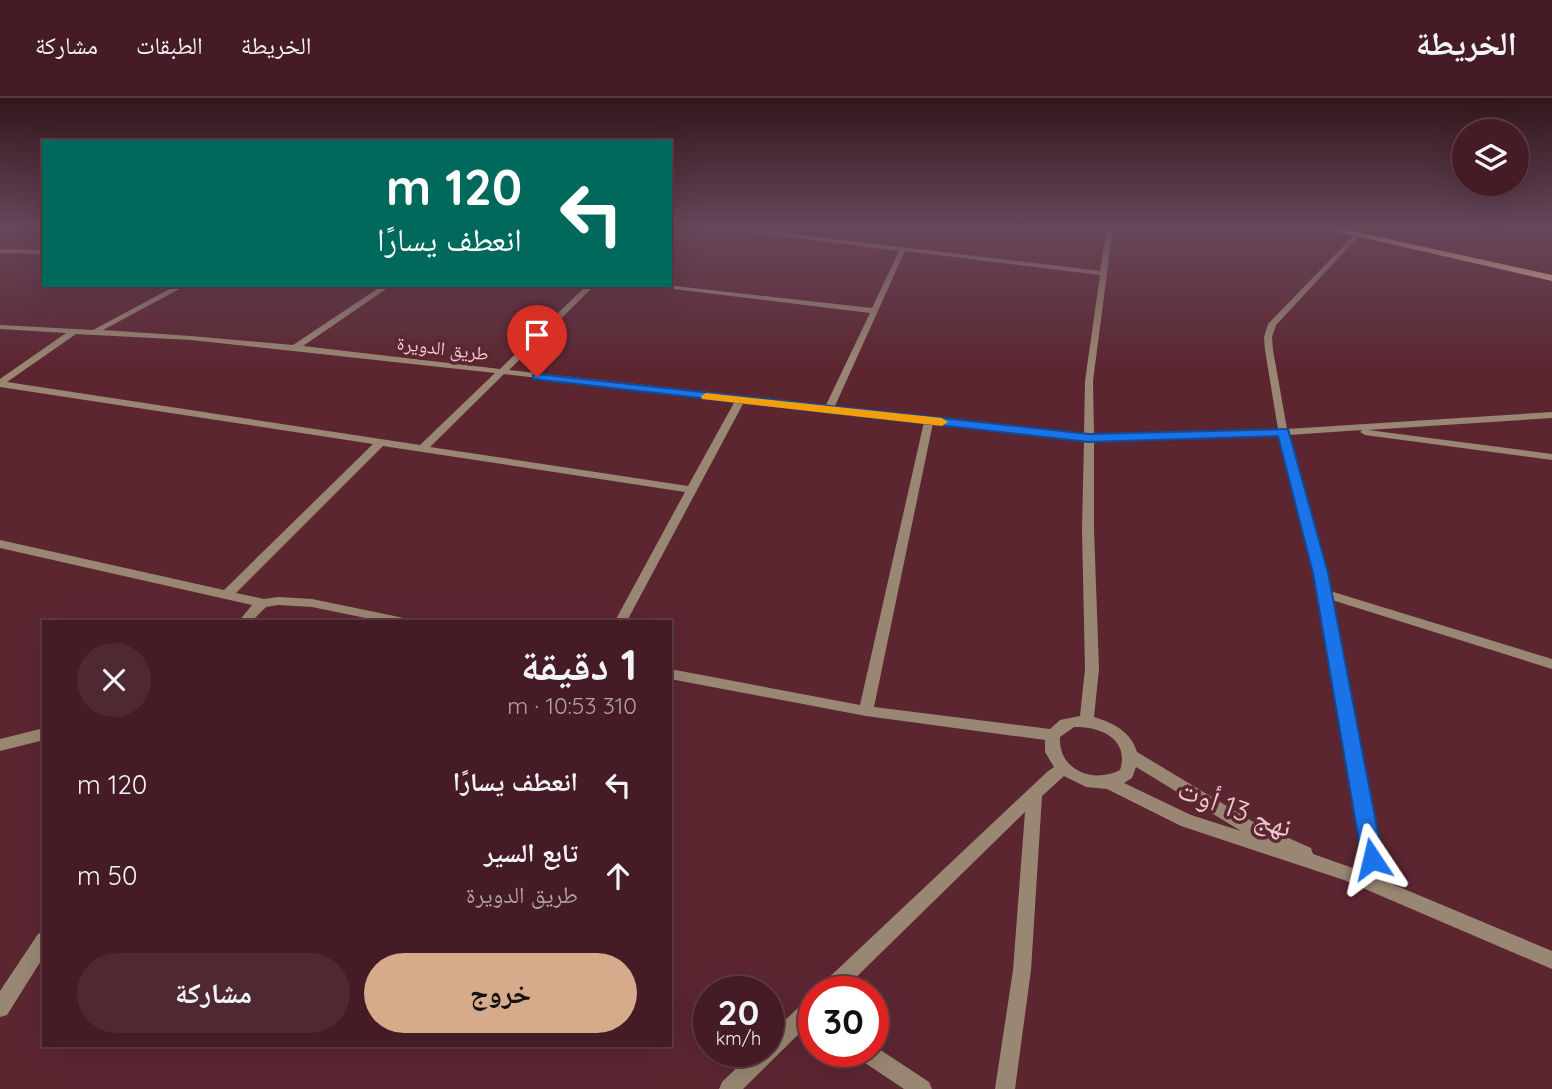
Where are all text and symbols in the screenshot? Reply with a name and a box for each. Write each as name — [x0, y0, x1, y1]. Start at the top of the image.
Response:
text: الخريطة — [1416, 22, 1517, 63]
text: مشاركة — [35, 30, 98, 60]
text: الطبقات — [136, 30, 203, 60]
text: الخريطة — [241, 30, 311, 60]
map controls — [1452, 119, 1529, 196]
button: layers — [1452, 119, 1529, 196]
text: 120 m — [386, 156, 522, 217]
icon: left — [546, 168, 637, 259]
text: انعطف يسارًا — [377, 219, 522, 259]
pin — [507, 305, 567, 377]
icon: arrive — [518, 316, 556, 354]
street label: طريق الدويرة — [396, 330, 490, 366]
text: 1 دقيقة — [521, 638, 637, 691]
button: close — [77, 643, 151, 717]
text: 310 m · 10:53 — [507, 691, 637, 720]
text: انعطف يسارًا — [453, 765, 578, 798]
icon: left — [599, 766, 637, 804]
text: 120 m — [77, 768, 147, 801]
street label: نهج 13 أوت — [1173, 771, 1297, 845]
position arrow — [1335, 822, 1409, 896]
text: تابع السير — [484, 836, 578, 869]
icon: ahead — [599, 857, 637, 895]
text: 50 m — [77, 859, 137, 892]
text: طريق الدويرة — [466, 880, 578, 909]
button: مشاركة — [77, 953, 350, 1033]
button: خروج — [364, 953, 637, 1033]
speed limit sign: 30 — [798, 976, 889, 1067]
text: 20 — [718, 990, 759, 1034]
text: km/h — [716, 1027, 761, 1050]

